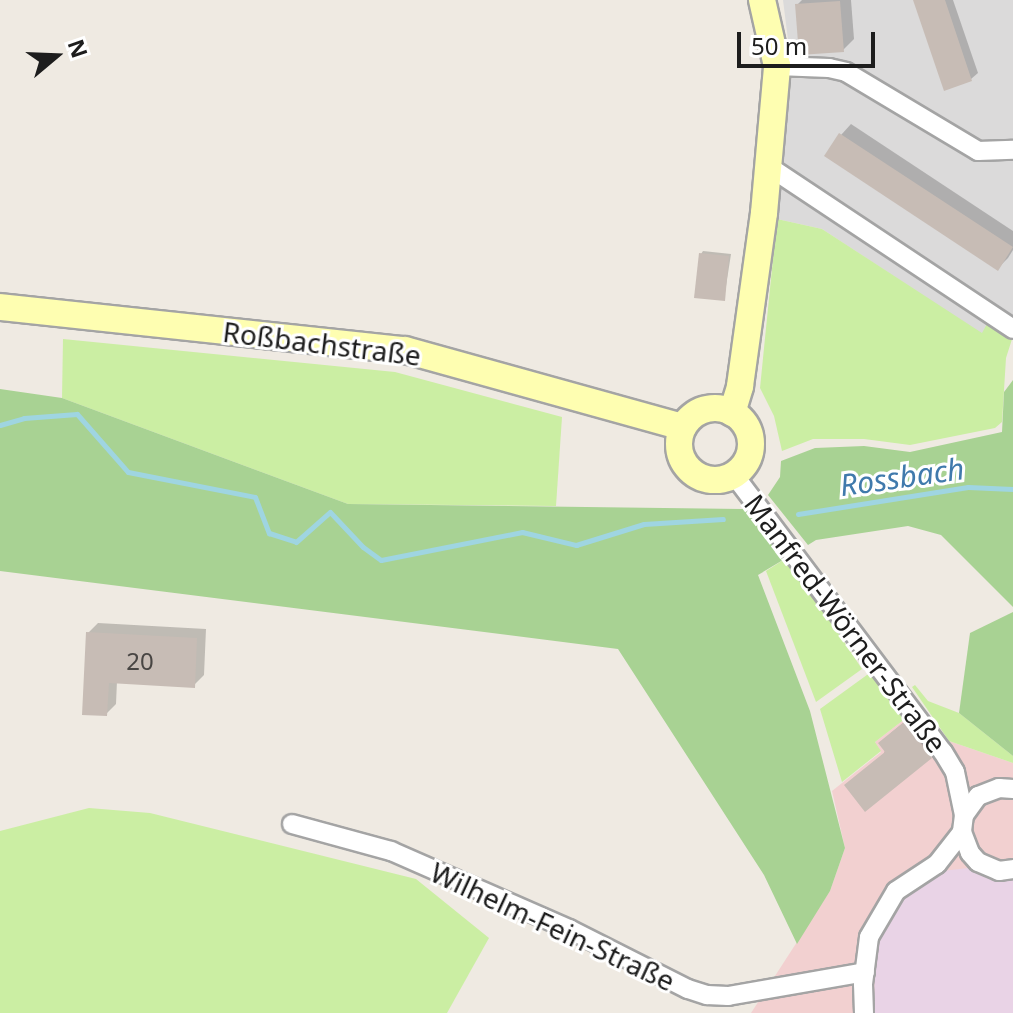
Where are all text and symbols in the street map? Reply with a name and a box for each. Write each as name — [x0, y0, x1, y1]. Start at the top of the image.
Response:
north arrow — [16, 16, 96, 96]
scale bar — [741, 16, 879, 66]
text: 50 m — [751, 29, 807, 62]
text: N — [62, 35, 96, 62]
street label: Roßbachstraße — [221, 314, 423, 372]
water label: Rossbach — [837, 450, 967, 504]
street label: Manfred-Wörner-Straße — [738, 487, 954, 759]
house number: 20 — [126, 647, 154, 675]
street label: Wilhelm-Fein-Straße — [426, 855, 680, 997]

